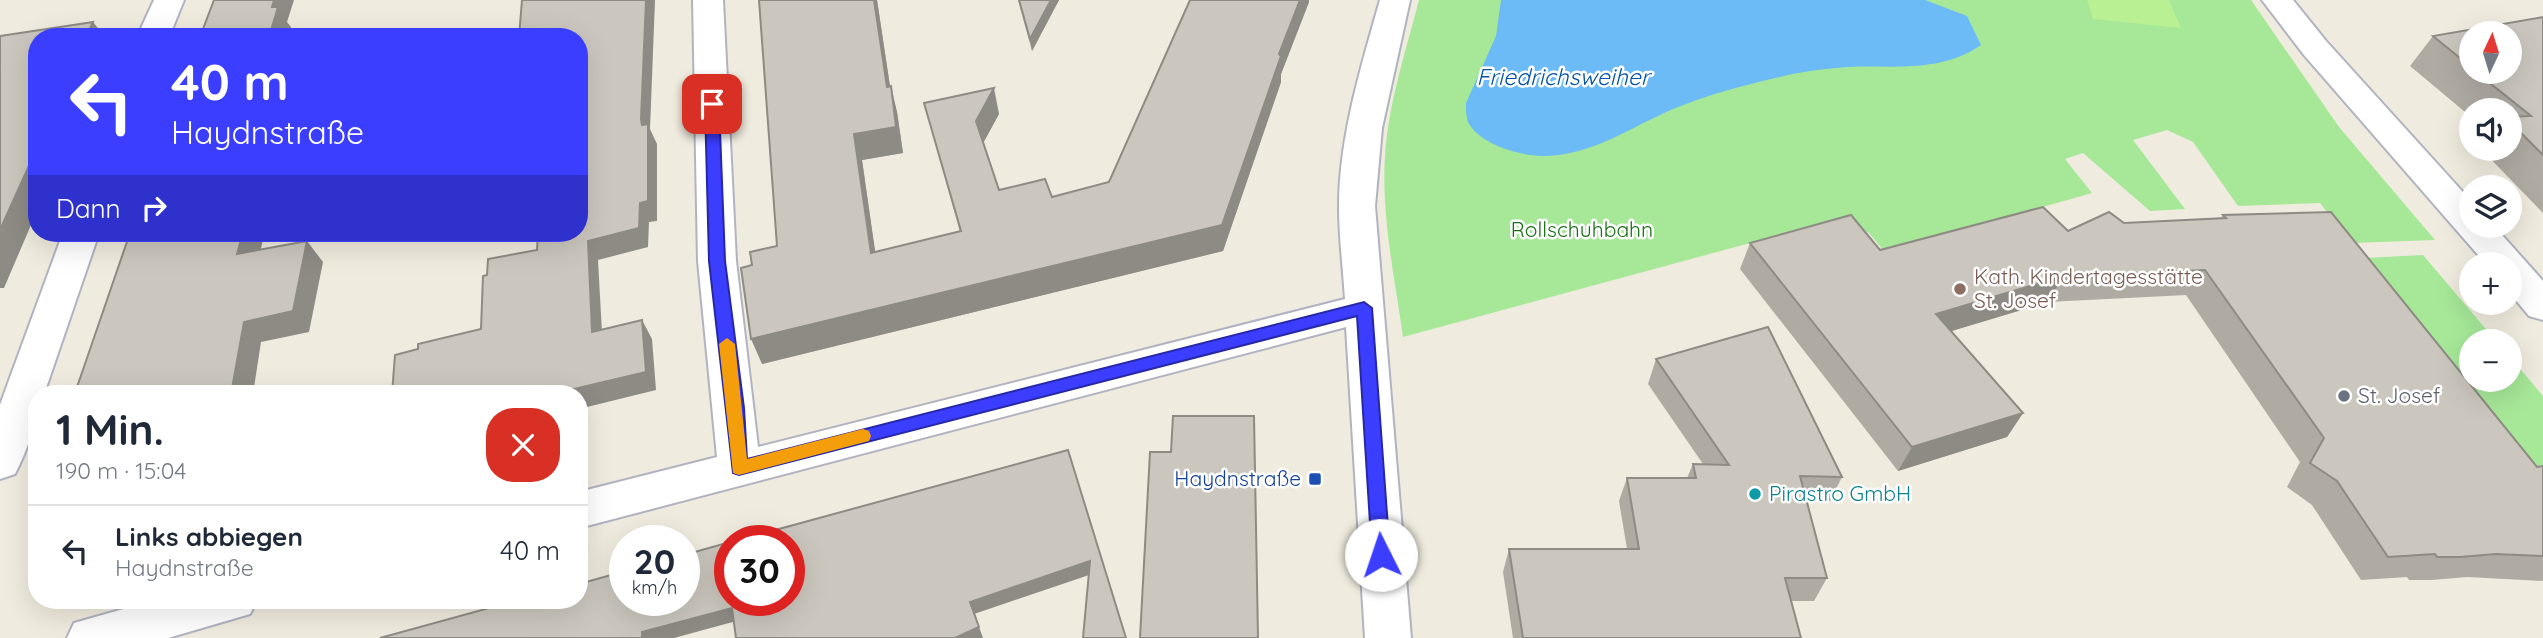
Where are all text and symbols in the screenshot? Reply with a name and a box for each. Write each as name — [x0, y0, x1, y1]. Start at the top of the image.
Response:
north arrow — [2459, 21, 2522, 84]
map controls — [2459, 21, 2522, 392]
text: 40 m — [171, 51, 289, 112]
icon: left — [56, 56, 147, 147]
water label: Friedrichsweiher — [1476, 62, 1653, 91]
pin — [682, 74, 742, 134]
icon: arrive — [693, 85, 731, 123]
button: sound — [2459, 98, 2522, 161]
text: Haydnstraße — [171, 112, 364, 152]
button: layers — [2459, 175, 2522, 238]
icon: right — [135, 189, 173, 227]
text: Dann — [56, 192, 121, 225]
park label: Rollschuhbahn — [1511, 216, 1653, 242]
button: + — [2459, 252, 2522, 315]
place label: Kath. Kindertagesstätte St. Josef — [1974, 263, 2203, 313]
marker: Kath. Kindertagesstätte St. Josef — [1952, 281, 1968, 297]
button: − — [2459, 329, 2522, 392]
place label: St. Josef — [2358, 382, 2441, 408]
marker: St. Josef — [2336, 388, 2352, 404]
text: 1 Min. — [56, 403, 164, 456]
button: close — [486, 408, 560, 482]
text: 190 m · 15:04 — [56, 456, 186, 485]
place label: Haydnstraße — [1174, 465, 1301, 491]
marker: Haydnstraße — [1307, 471, 1323, 487]
place label: Pirastro GmbH — [1769, 480, 1911, 506]
marker: Pirastro GmbH — [1747, 486, 1763, 502]
position arrow — [1344, 518, 1418, 592]
text: Links abbiegen — [115, 520, 303, 553]
speed limit sign: 30 — [714, 525, 805, 616]
icon: left — [56, 532, 94, 570]
text: 40 m — [500, 534, 560, 567]
text: 20 — [634, 539, 675, 583]
text: Haydnstraße — [115, 553, 254, 582]
text: km/h — [632, 576, 677, 599]

